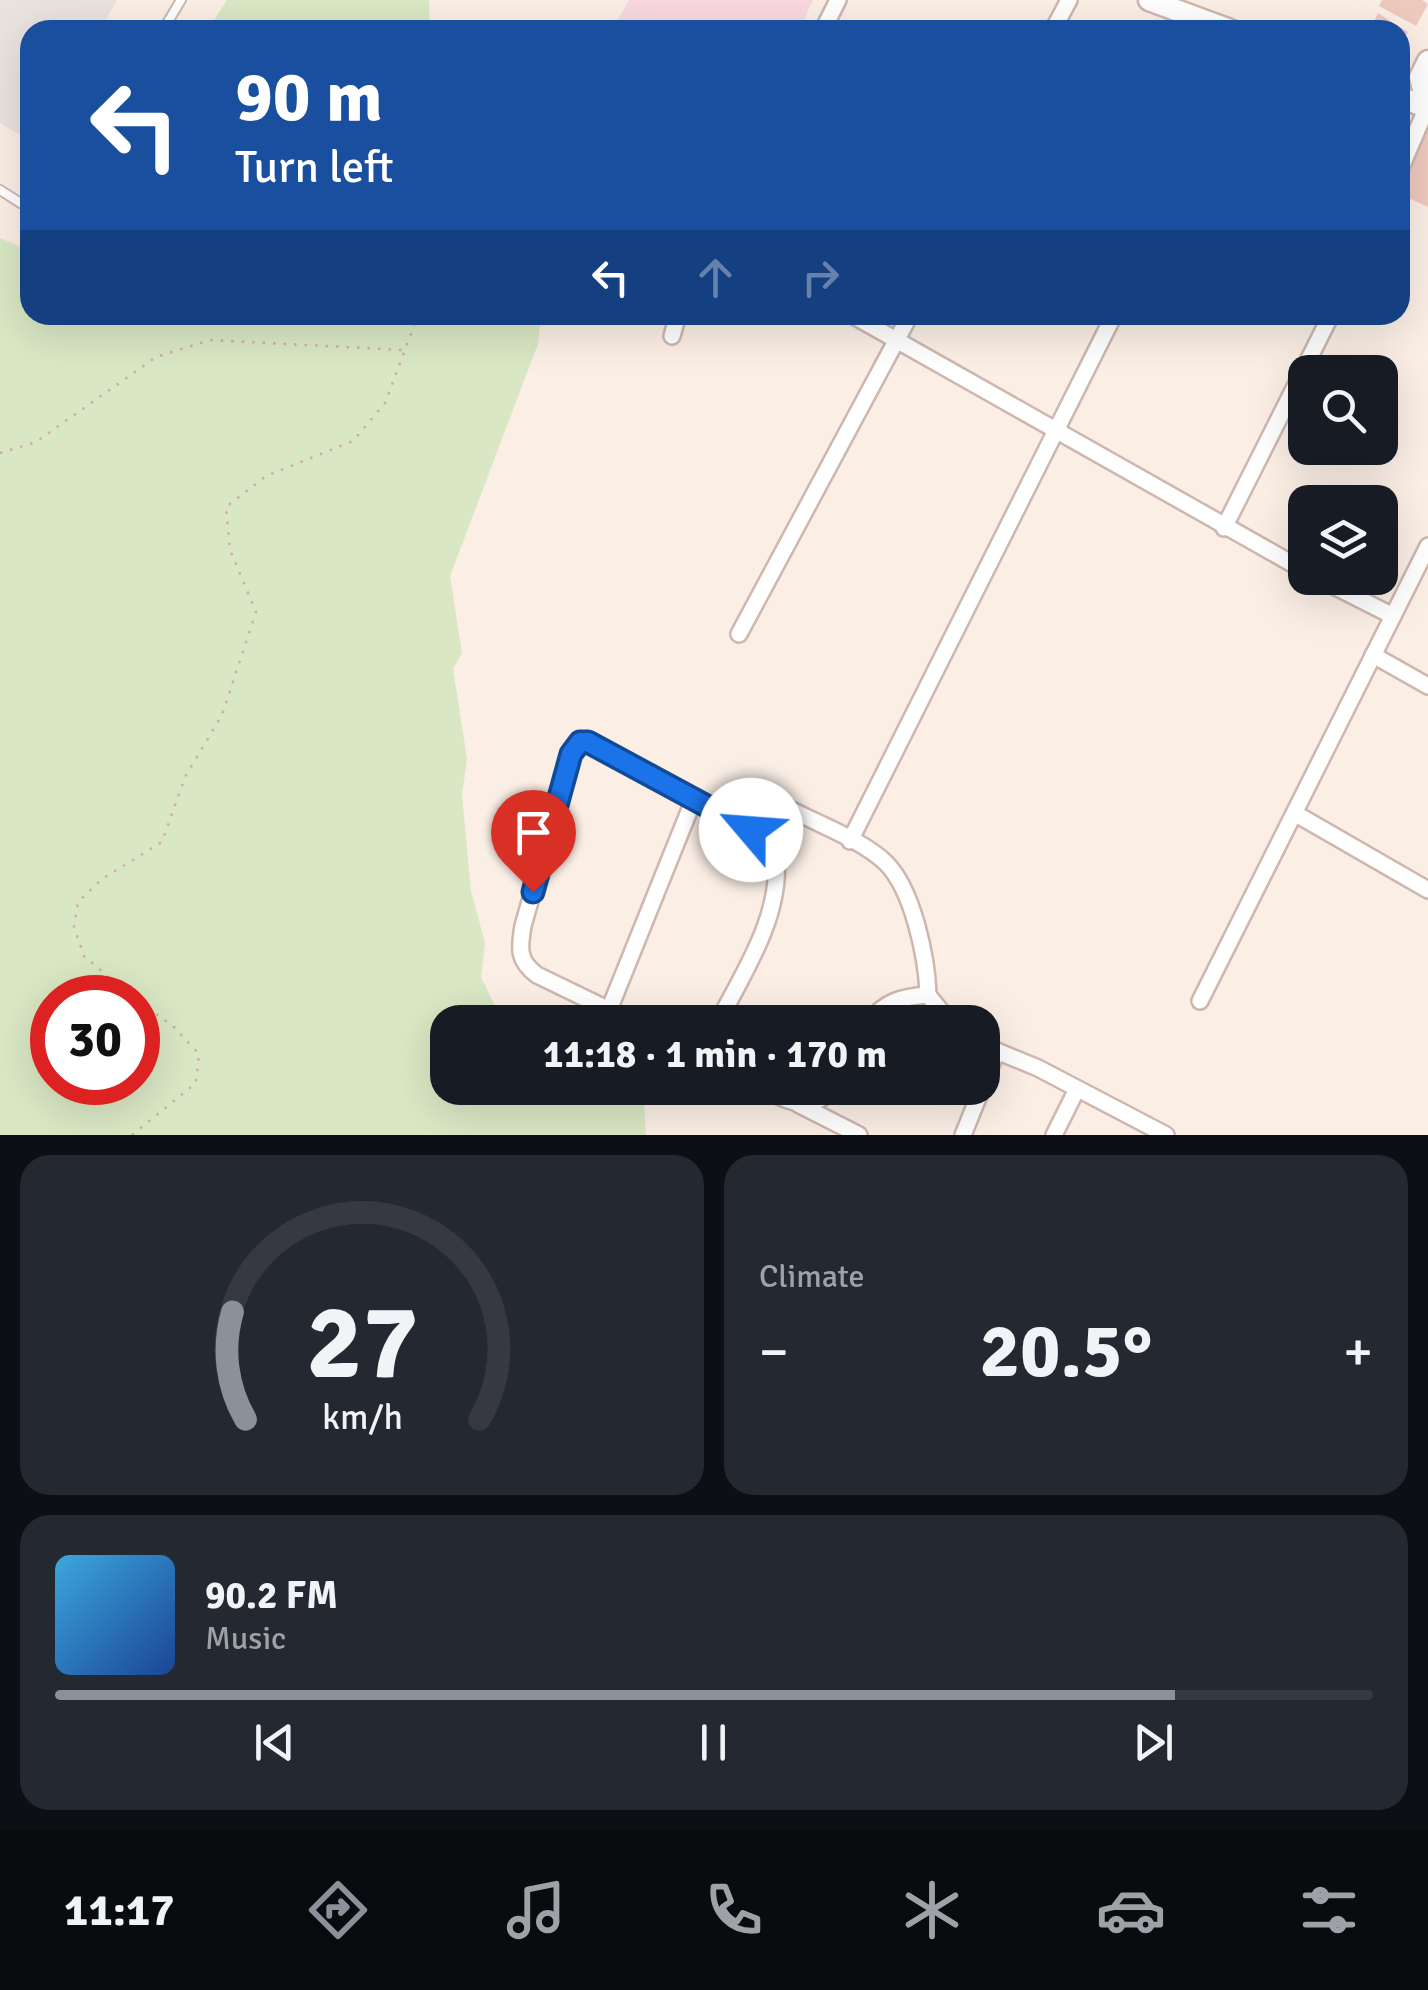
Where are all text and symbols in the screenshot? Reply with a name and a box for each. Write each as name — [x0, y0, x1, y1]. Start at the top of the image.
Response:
text: 90 m — [235, 54, 383, 140]
icon: left — [70, 60, 200, 190]
text: Turn left — [235, 140, 394, 195]
icon: left — [583, 250, 638, 305]
icon: ahead — [688, 250, 743, 305]
icon: right — [793, 250, 848, 305]
map controls — [1288, 355, 1398, 595]
button: search — [1288, 355, 1398, 465]
button: layers — [1288, 485, 1398, 595]
position arrow — [699, 778, 803, 882]
pin — [491, 790, 576, 893]
icon: arrive — [506, 805, 561, 860]
speed limit sign: 30 — [30, 975, 160, 1105]
text: 11:18 · 1 min · 170 m — [543, 1031, 887, 1078]
text: Climate — [759, 1257, 865, 1296]
text: 27 — [306, 1279, 418, 1407]
text: 20.5° — [980, 1305, 1153, 1398]
text: − — [759, 1318, 789, 1386]
text: + — [1343, 1318, 1373, 1386]
text: km/h — [322, 1395, 402, 1439]
text: 90.2 FM — [205, 1572, 338, 1619]
text: Music — [205, 1619, 286, 1658]
icon: previous — [247, 1715, 302, 1770]
icon: pause — [686, 1715, 741, 1770]
icon: next — [1126, 1715, 1181, 1770]
icon: directions — [303, 1875, 373, 1945]
icon: music — [501, 1875, 571, 1945]
icon: phone — [699, 1875, 769, 1945]
icon: climate — [897, 1875, 967, 1945]
icon: car — [1096, 1875, 1166, 1945]
icon: filters — [1294, 1875, 1364, 1945]
text: 11:17 — [64, 1883, 175, 1938]

